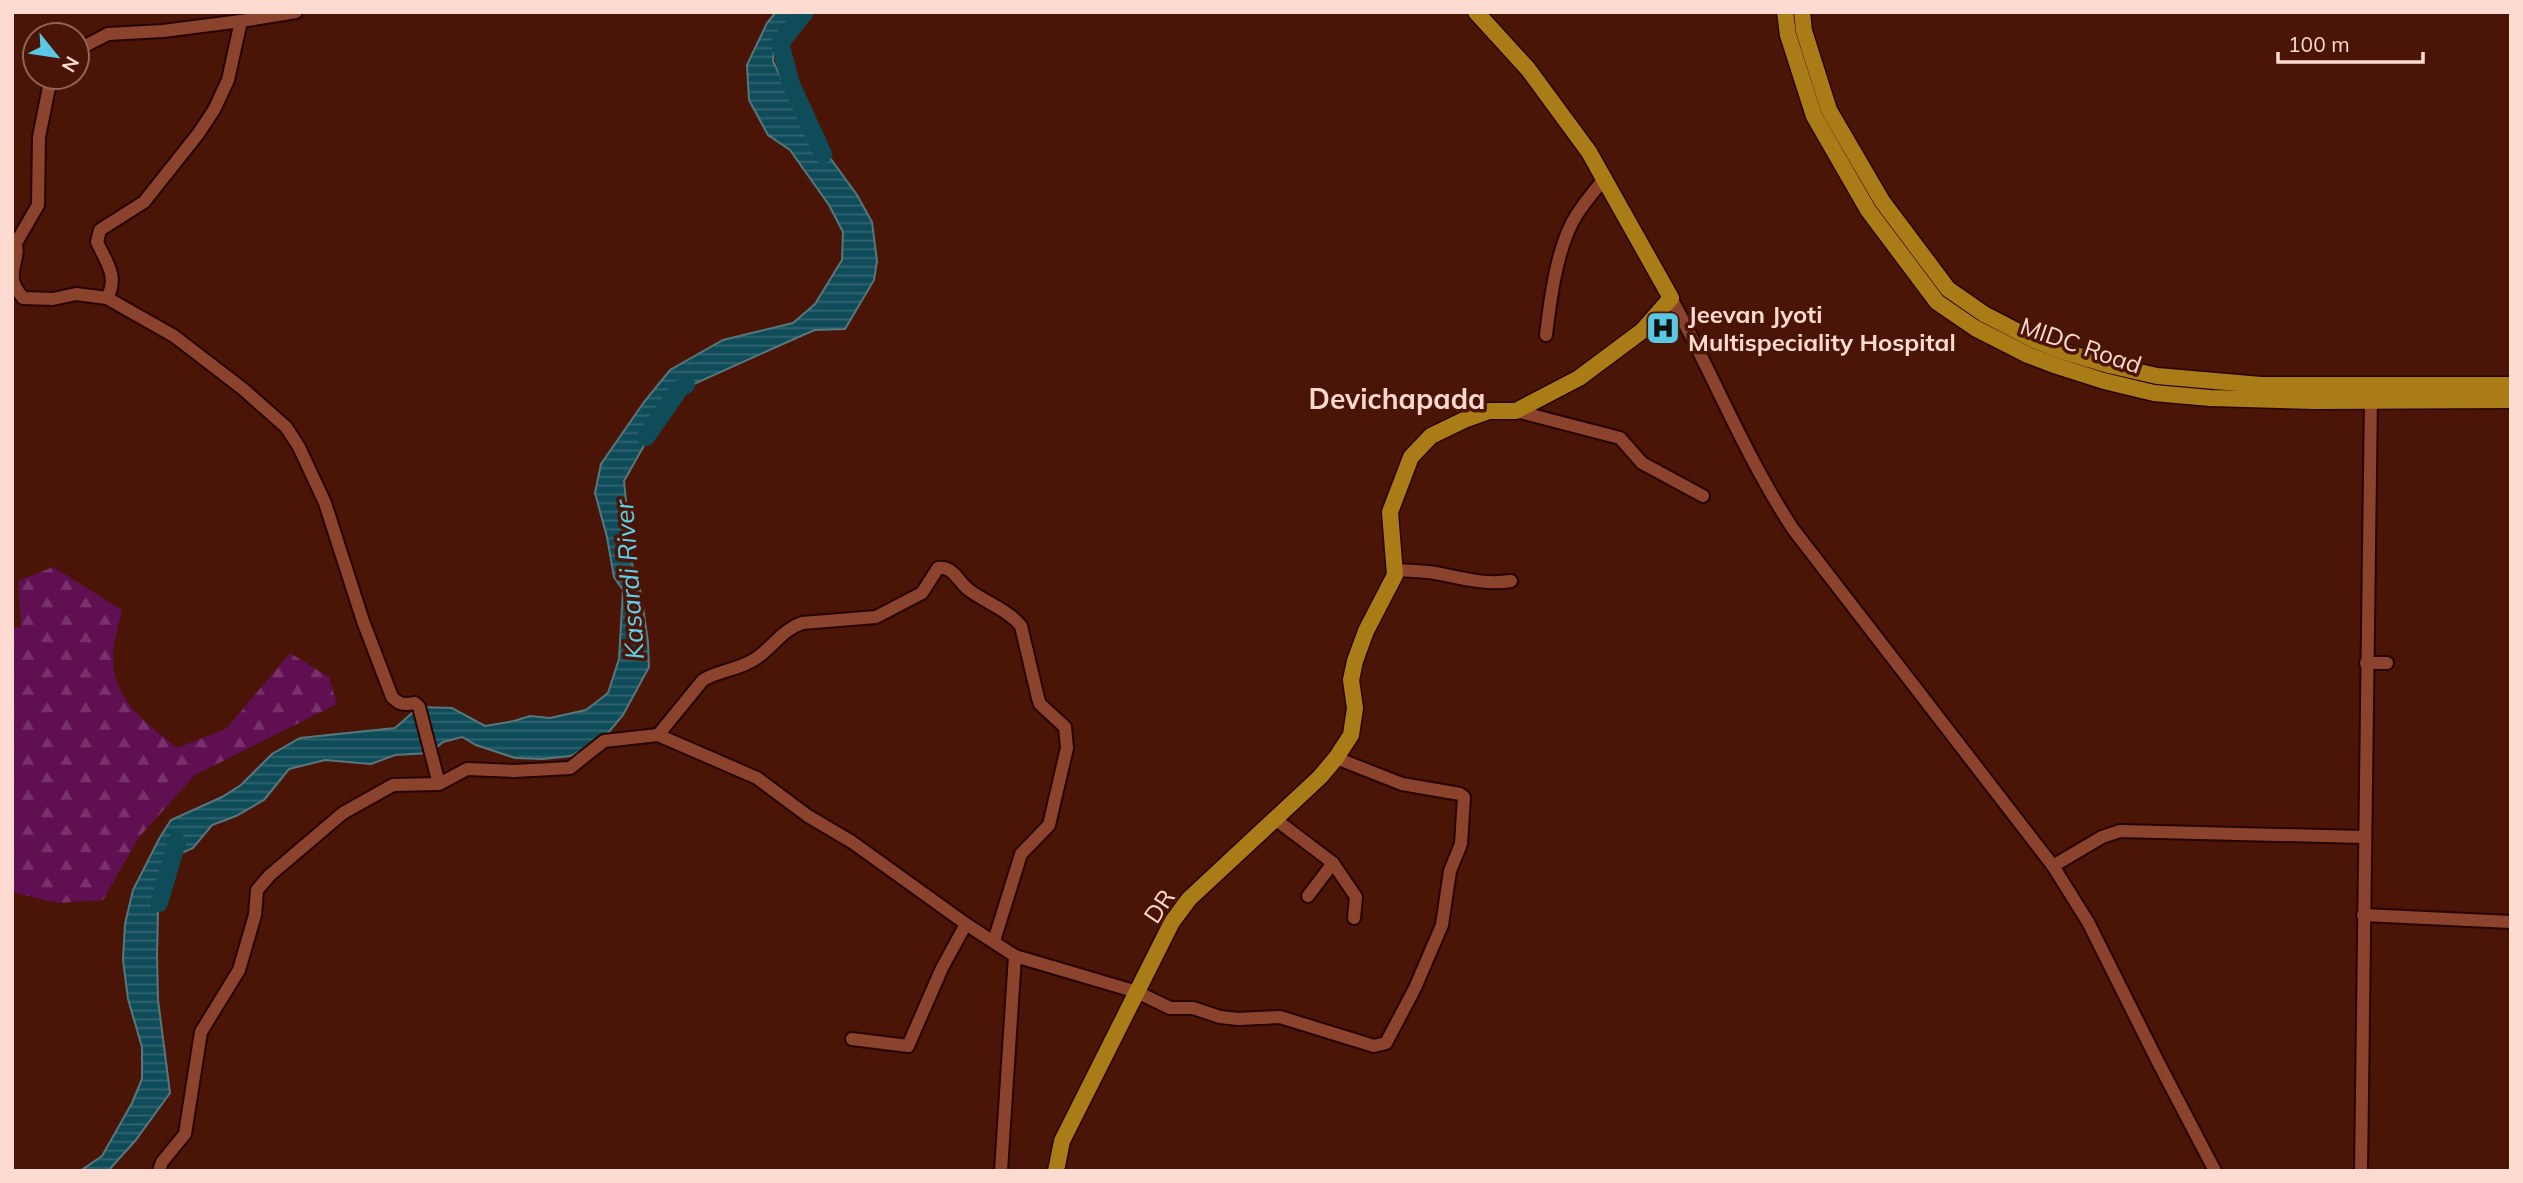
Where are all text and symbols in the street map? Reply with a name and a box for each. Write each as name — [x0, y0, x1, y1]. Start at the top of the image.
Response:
north arrow — [21, 21, 91, 91]
scale bar — [2278, 21, 2423, 65]
text: 100 m — [2288, 31, 2350, 57]
text: N — [57, 52, 85, 77]
place label: Jeevan Jyoti Multispeciality Hospital — [1688, 299, 1956, 357]
hospital icon: Jeevan Jyoti Multispeciality Hospital — [1644, 309, 1682, 347]
street label: MIDC Road — [2016, 310, 2146, 380]
district label: Devichapada — [1309, 381, 1485, 416]
water label: Kasardi River — [607, 498, 651, 661]
street label: DR — [1137, 883, 1181, 929]

